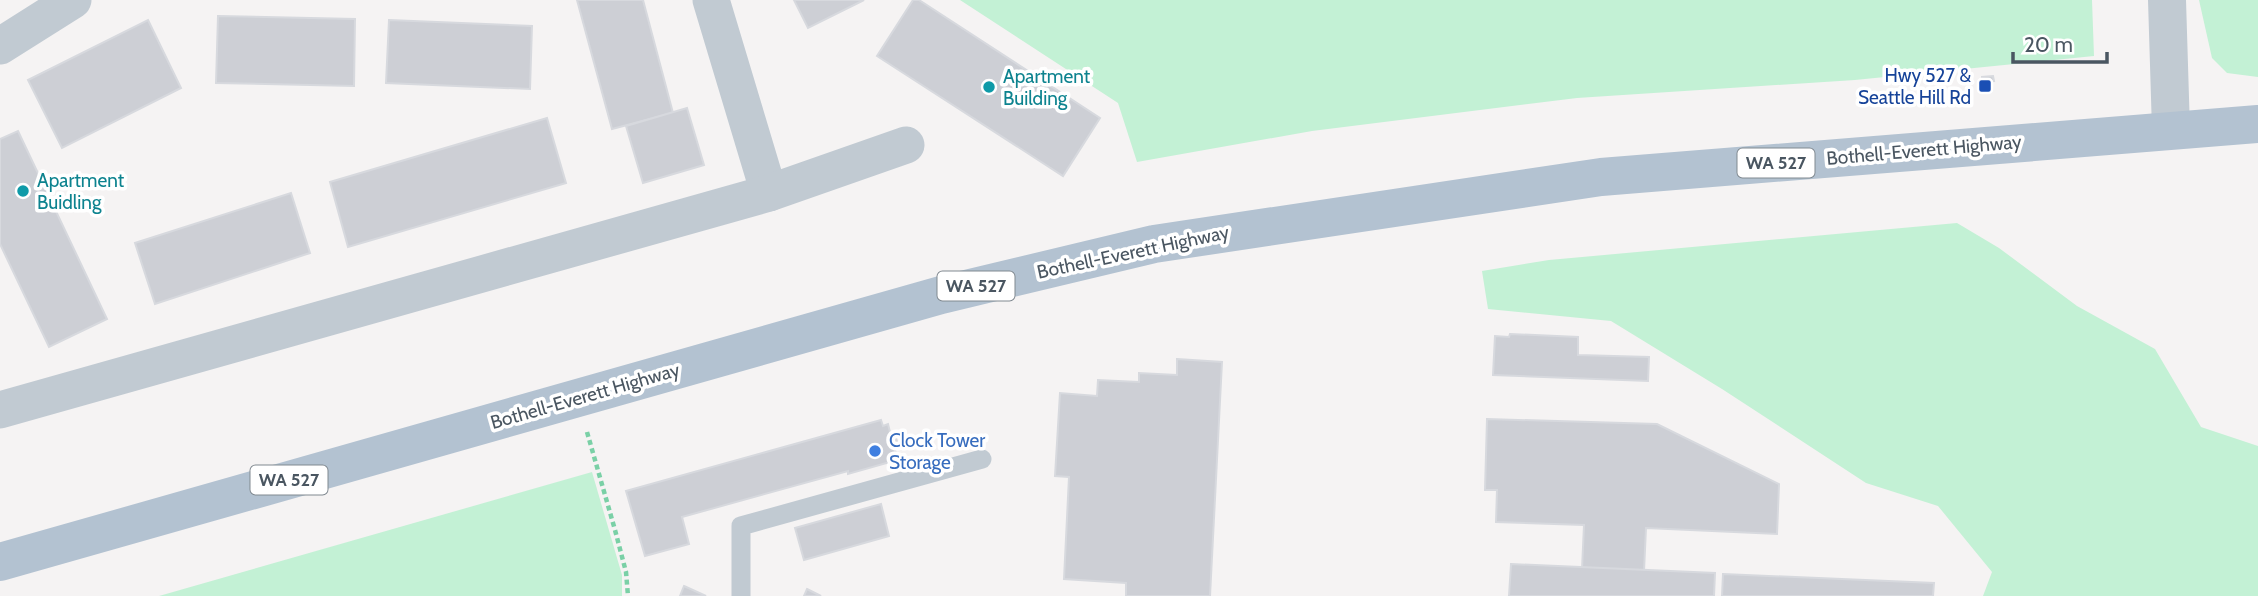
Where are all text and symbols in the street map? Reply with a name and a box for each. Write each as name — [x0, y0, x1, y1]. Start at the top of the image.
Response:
scale bar — [2013, 21, 2108, 65]
text: 20 m — [2024, 32, 2073, 57]
place label: Hwy 527 & Seattle Hill Rd — [1858, 64, 1971, 109]
place label: Apartment Building — [1003, 65, 1091, 110]
marker: Hwy 527 & Seattle Hill Rd — [1977, 78, 1993, 94]
marker: Apartment Building — [981, 79, 997, 95]
street label: Bothell-Everett Highway — [1825, 130, 2023, 170]
road number: WA 527 — [1738, 148, 1814, 178]
place label: Apartment Buidling — [37, 169, 125, 214]
marker: Apartment Buidling — [15, 183, 31, 199]
street label: Bothell-Everett Highway — [1035, 220, 1232, 284]
road number: WA 527 — [937, 272, 1014, 300]
street label: Bothell-Everett Highway — [488, 358, 683, 434]
place label: Clock Tower Storage — [889, 429, 985, 474]
marker: Clock Tower Storage — [867, 443, 883, 459]
road number: WA 527 — [250, 466, 328, 494]

